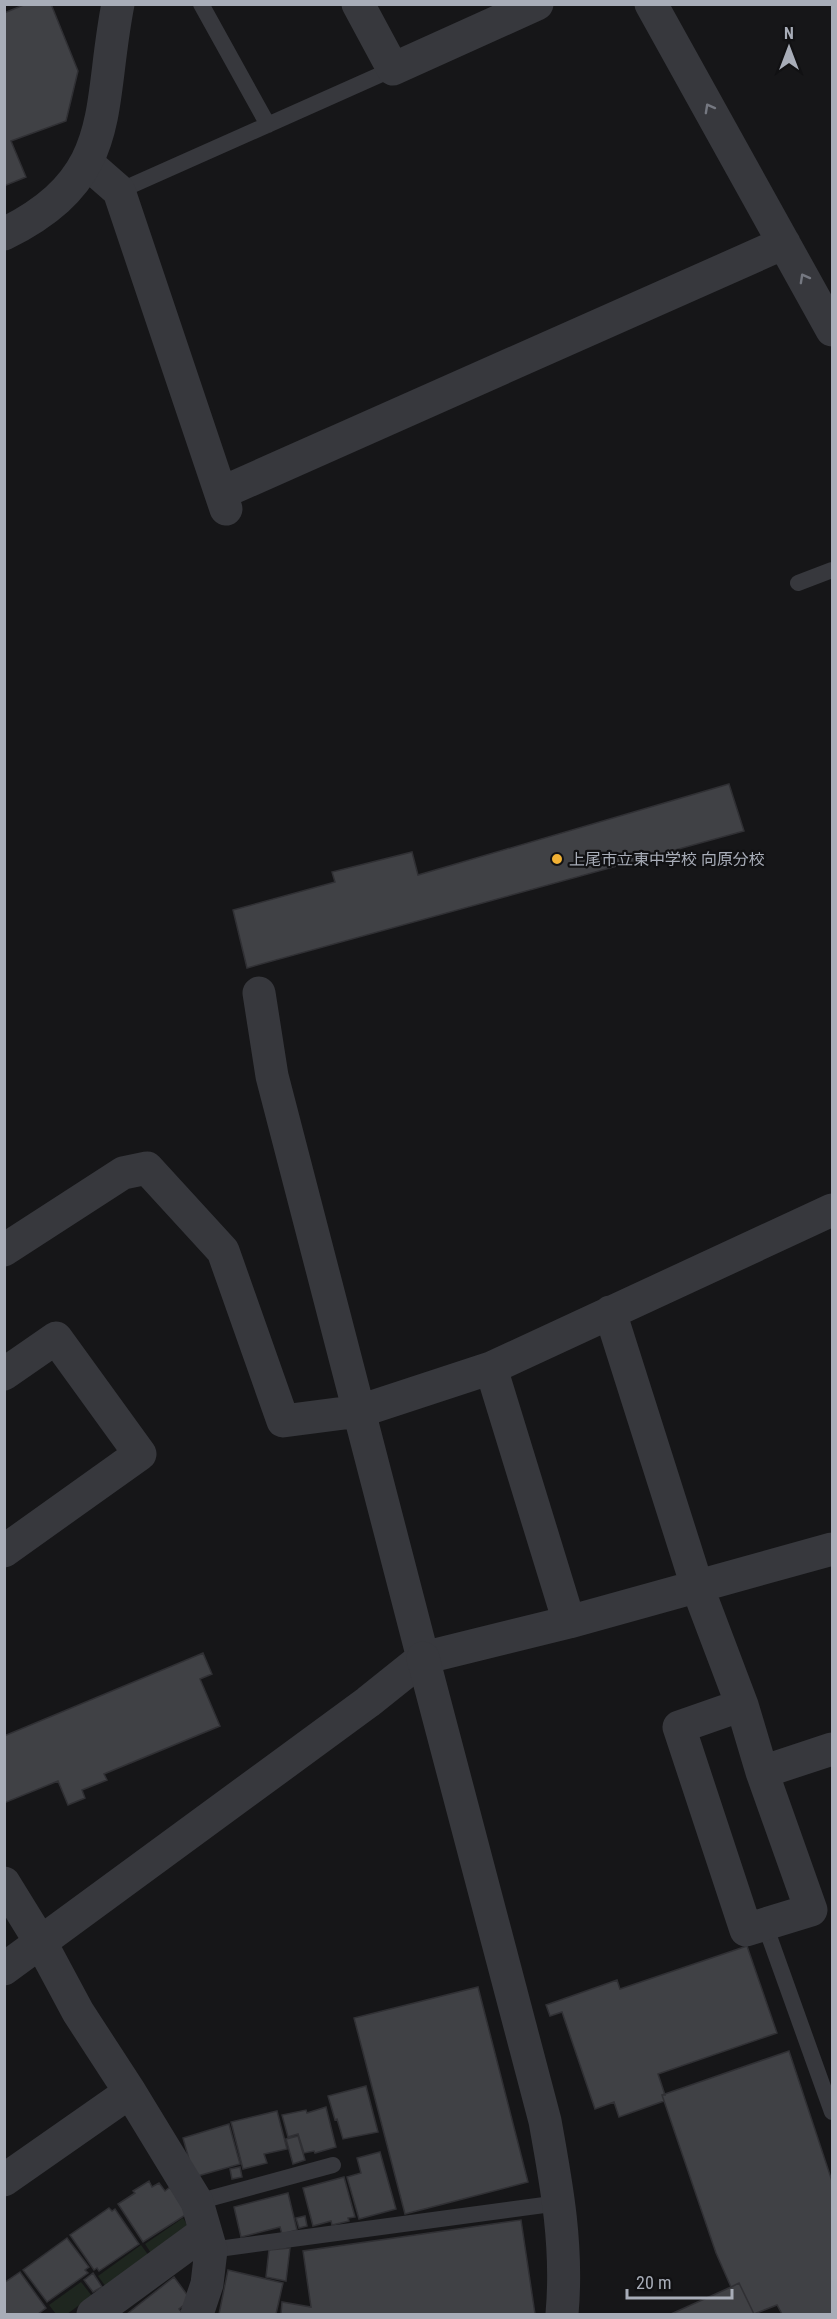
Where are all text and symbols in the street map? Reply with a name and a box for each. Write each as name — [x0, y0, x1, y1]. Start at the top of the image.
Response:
north arrow — [759, 18, 819, 78]
text: N — [784, 24, 794, 43]
one-way arrow — [705, 104, 716, 114]
one-way arrow — [800, 274, 811, 285]
place label: 上尾市立東中学校 向原分校 — [569, 850, 765, 869]
marker: 上尾市立東中学校 向原分校 — [550, 852, 564, 866]
scale bar — [627, 2262, 732, 2300]
text: 20 m — [636, 2272, 671, 2293]

